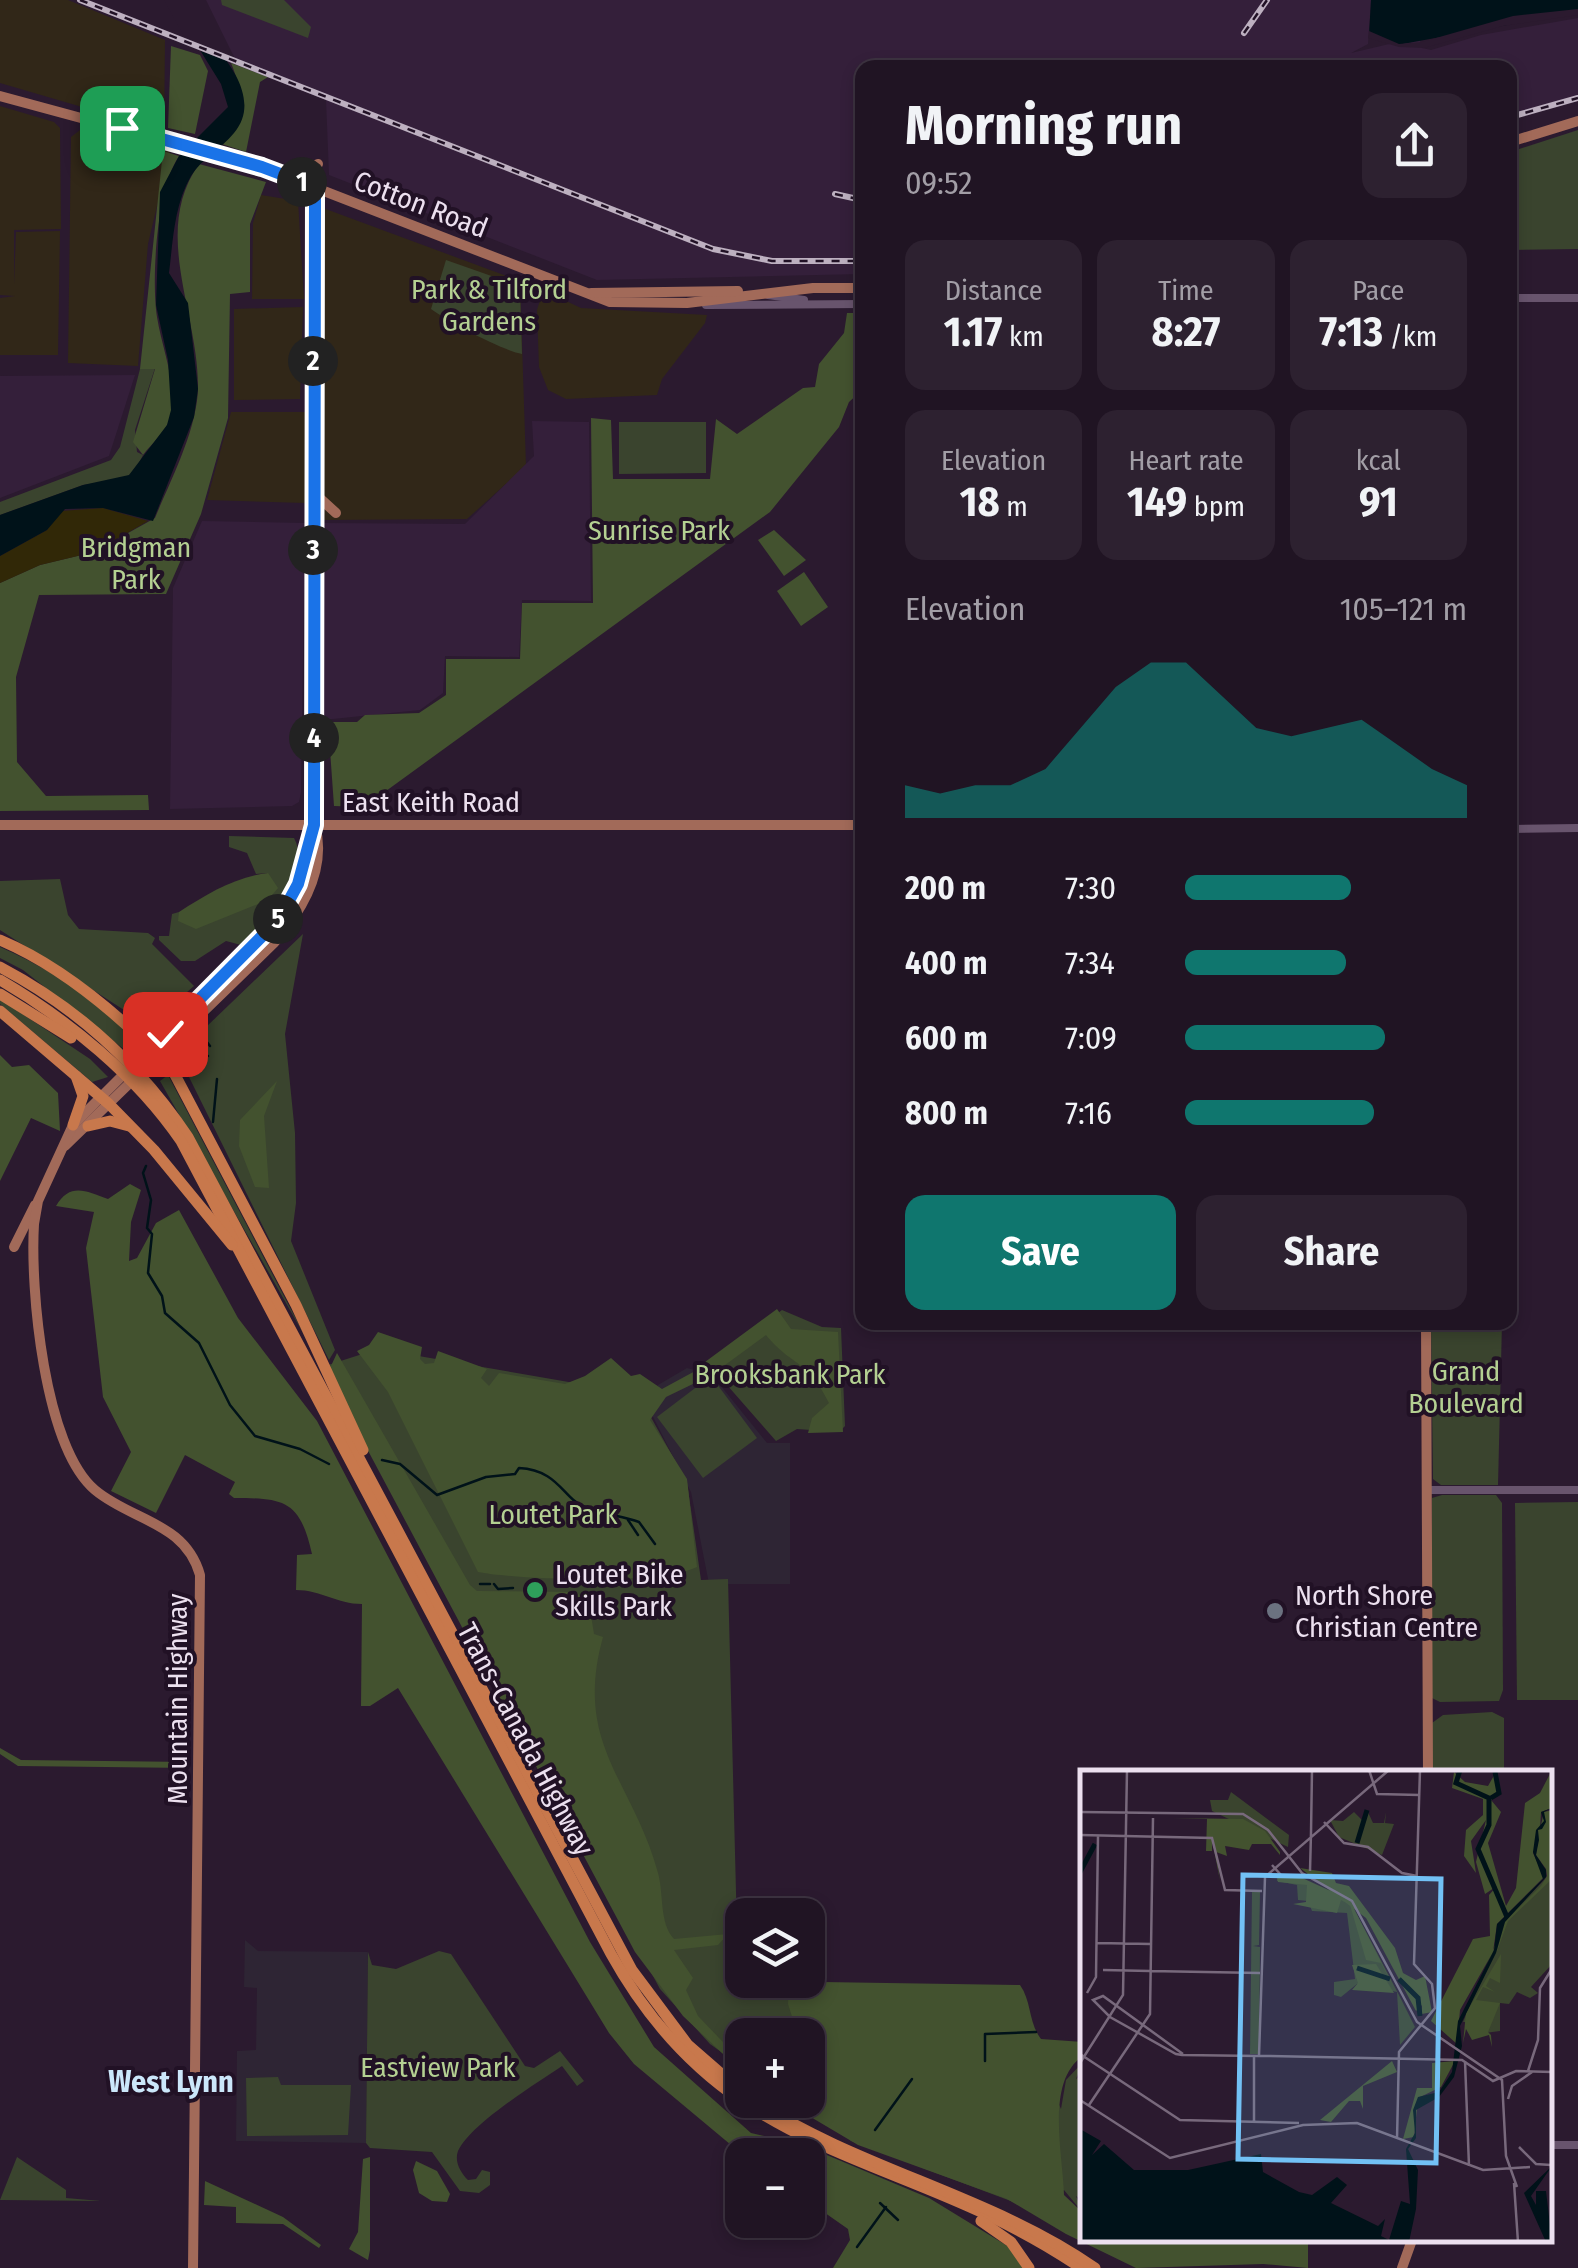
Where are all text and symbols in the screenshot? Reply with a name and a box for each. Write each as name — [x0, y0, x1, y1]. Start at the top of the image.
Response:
pin — [80, 86, 165, 171]
text: Morning run — [905, 93, 1182, 159]
button: share — [1362, 93, 1467, 198]
icon: arrive — [95, 101, 150, 156]
pin: 1 — [277, 157, 327, 207]
street label: Cotton Road — [349, 164, 492, 245]
text: 09:52 — [905, 164, 972, 202]
text: 1 — [296, 165, 308, 198]
park label: Park & Tilford Gardens — [411, 273, 567, 338]
text: Distance — [945, 274, 1043, 307]
text: Time — [1158, 274, 1214, 307]
text: Pace — [1352, 274, 1404, 307]
text: 1.17 — [944, 307, 1003, 357]
text: 8:27 — [1152, 307, 1220, 357]
text: 7:13 — [1319, 307, 1383, 357]
text: km — [1003, 320, 1044, 353]
text: /km — [1383, 320, 1437, 353]
pin: 2 — [288, 336, 338, 386]
text: 2 — [307, 344, 319, 377]
text: Elevation — [941, 444, 1046, 477]
text: Heart rate — [1129, 444, 1243, 477]
text: kcal — [1356, 444, 1401, 477]
text: 18 — [960, 477, 1000, 527]
text: 149 — [1127, 477, 1187, 527]
text: 91 — [1359, 477, 1398, 527]
text: m — [1000, 490, 1028, 523]
text: bpm — [1187, 490, 1245, 523]
park label: Sunrise Park — [588, 514, 731, 547]
pin: 3 — [288, 525, 338, 575]
park label: Bridgman Park — [81, 531, 191, 596]
text: 3 — [306, 533, 320, 566]
text: Elevation — [905, 590, 1025, 628]
text: 105–121 m — [1340, 590, 1467, 628]
pin: 4 — [289, 713, 339, 763]
text: 4 — [307, 721, 321, 754]
street label: East Keith Road — [342, 786, 520, 819]
text: 200 m — [905, 869, 986, 907]
text: 7:30 — [1065, 869, 1116, 907]
pin: 5 — [253, 894, 303, 944]
text: 5 — [271, 902, 285, 935]
text: 400 m — [905, 944, 987, 982]
text: 7:34 — [1065, 944, 1115, 982]
pin — [123, 992, 208, 1077]
icon: check — [138, 1007, 193, 1062]
text: 600 m — [905, 1019, 988, 1057]
text: 7:09 — [1065, 1019, 1117, 1057]
text: 800 m — [905, 1094, 988, 1132]
text: 7:16 — [1065, 1094, 1112, 1132]
button: Save — [905, 1195, 1176, 1310]
button: Share — [1196, 1195, 1467, 1310]
park label: Grand Boulevard — [1408, 1355, 1524, 1420]
park label: Brooksbank Park — [694, 1358, 886, 1391]
park label: Loutet Park — [488, 1498, 619, 1531]
place label: Loutet Bike Skills Park — [555, 1558, 683, 1623]
marker: Loutet Bike Skills Park — [524, 1579, 546, 1601]
place label: North Shore Christian Centre — [1295, 1579, 1478, 1644]
street label: Mountain Highway — [161, 1593, 194, 1804]
marker: North Shore Christian Centre — [1264, 1600, 1286, 1622]
street label: Trans-Canada Highway — [450, 1617, 601, 1862]
inset map — [1080, 1770, 1553, 2243]
map controls — [725, 1898, 825, 2238]
button: layers — [725, 1898, 825, 1998]
button: + — [725, 2018, 825, 2118]
park label: Eastview Park — [360, 2051, 517, 2084]
district label: West Lynn — [108, 2064, 234, 2100]
button: − — [725, 2138, 825, 2238]

